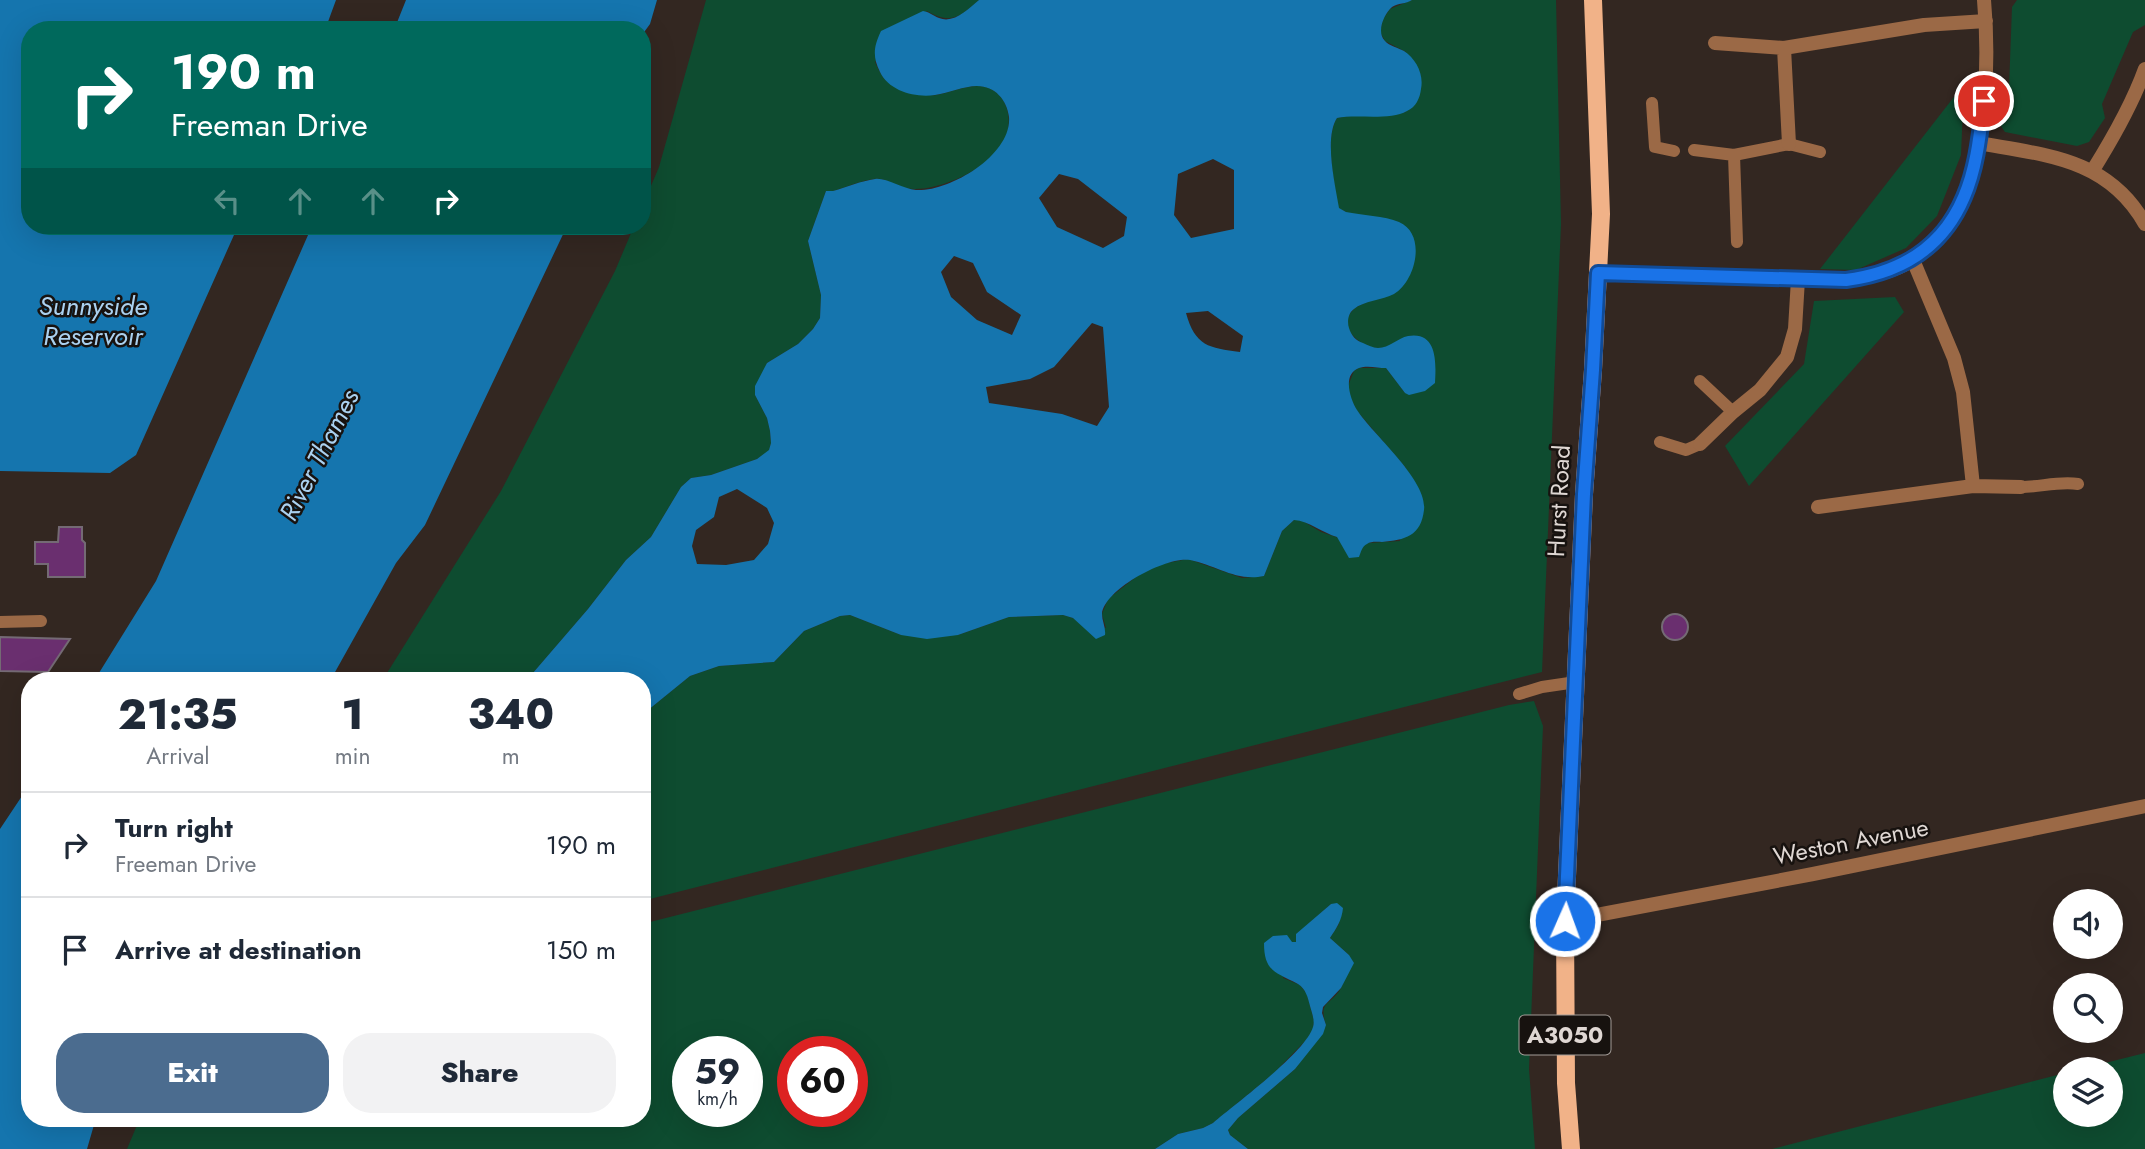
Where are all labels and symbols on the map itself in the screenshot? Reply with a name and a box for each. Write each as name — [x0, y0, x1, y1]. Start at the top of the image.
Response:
pin — [1954, 71, 2014, 131]
water label: Sunnyside Reservoir — [39, 287, 147, 355]
water label: River Thames — [270, 382, 369, 527]
street label: Hurst Road — [1538, 444, 1579, 558]
street label: Weston Avenue — [1770, 809, 1931, 874]
position arrow — [1528, 884, 1602, 958]
road number: A3050 — [1520, 1016, 1610, 1054]
speed limit sign: 60 — [777, 1036, 868, 1127]

